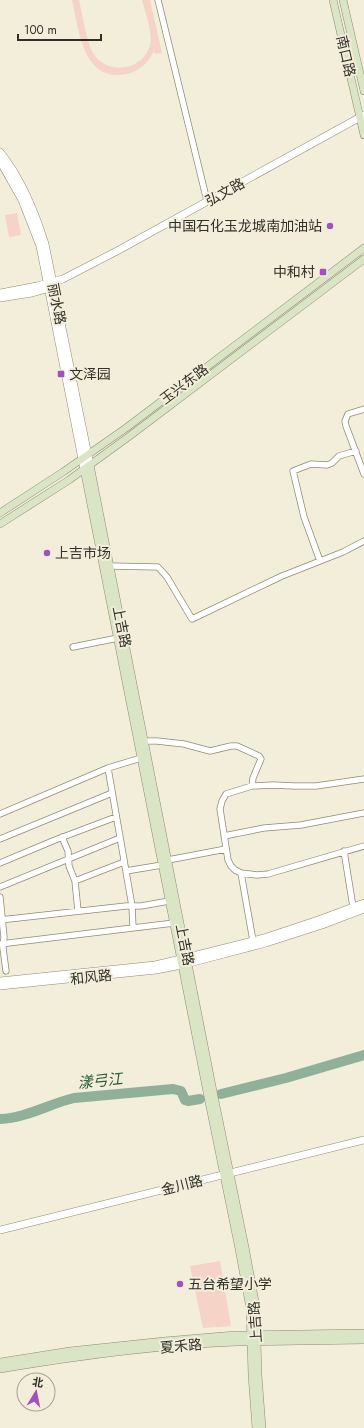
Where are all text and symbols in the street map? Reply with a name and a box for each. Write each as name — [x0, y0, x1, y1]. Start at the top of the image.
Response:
scale bar — [18, 16, 101, 42]
text: 100 m — [24, 21, 57, 39]
street label: 南口路 — [332, 33, 360, 79]
street label: 弘文路 — [202, 173, 248, 211]
place label: 中国石化玉龙城南加油站 — [168, 216, 322, 236]
marker: 中国石化玉龙城南加油站 — [325, 221, 335, 231]
place label: 中和村 — [273, 262, 315, 282]
marker: 中和村 — [318, 267, 328, 277]
street label: 丽水路 — [43, 281, 71, 327]
street label: 玉兴东路 — [156, 359, 212, 409]
place label: 文泽园 — [69, 364, 111, 384]
marker: 文泽园 — [56, 369, 66, 379]
place label: 上吉市场 — [55, 543, 111, 563]
marker: 上吉市场 — [42, 548, 52, 558]
street label: 上吉路 — [108, 604, 136, 650]
street label: 上吉路 — [171, 922, 199, 968]
street label: 和风路 — [69, 965, 113, 989]
water label: 漾弓江 — [76, 1068, 126, 1094]
street label: 金川路 — [159, 1170, 205, 1200]
place label: 五台希望小学 — [188, 1274, 272, 1294]
marker: 五台希望小学 — [175, 1279, 185, 1289]
street label: 上吉路 — [244, 1300, 266, 1344]
street label: 夏禾路 — [159, 1334, 203, 1358]
north arrow — [16, 1372, 56, 1412]
text: 北 — [31, 1373, 45, 1391]

